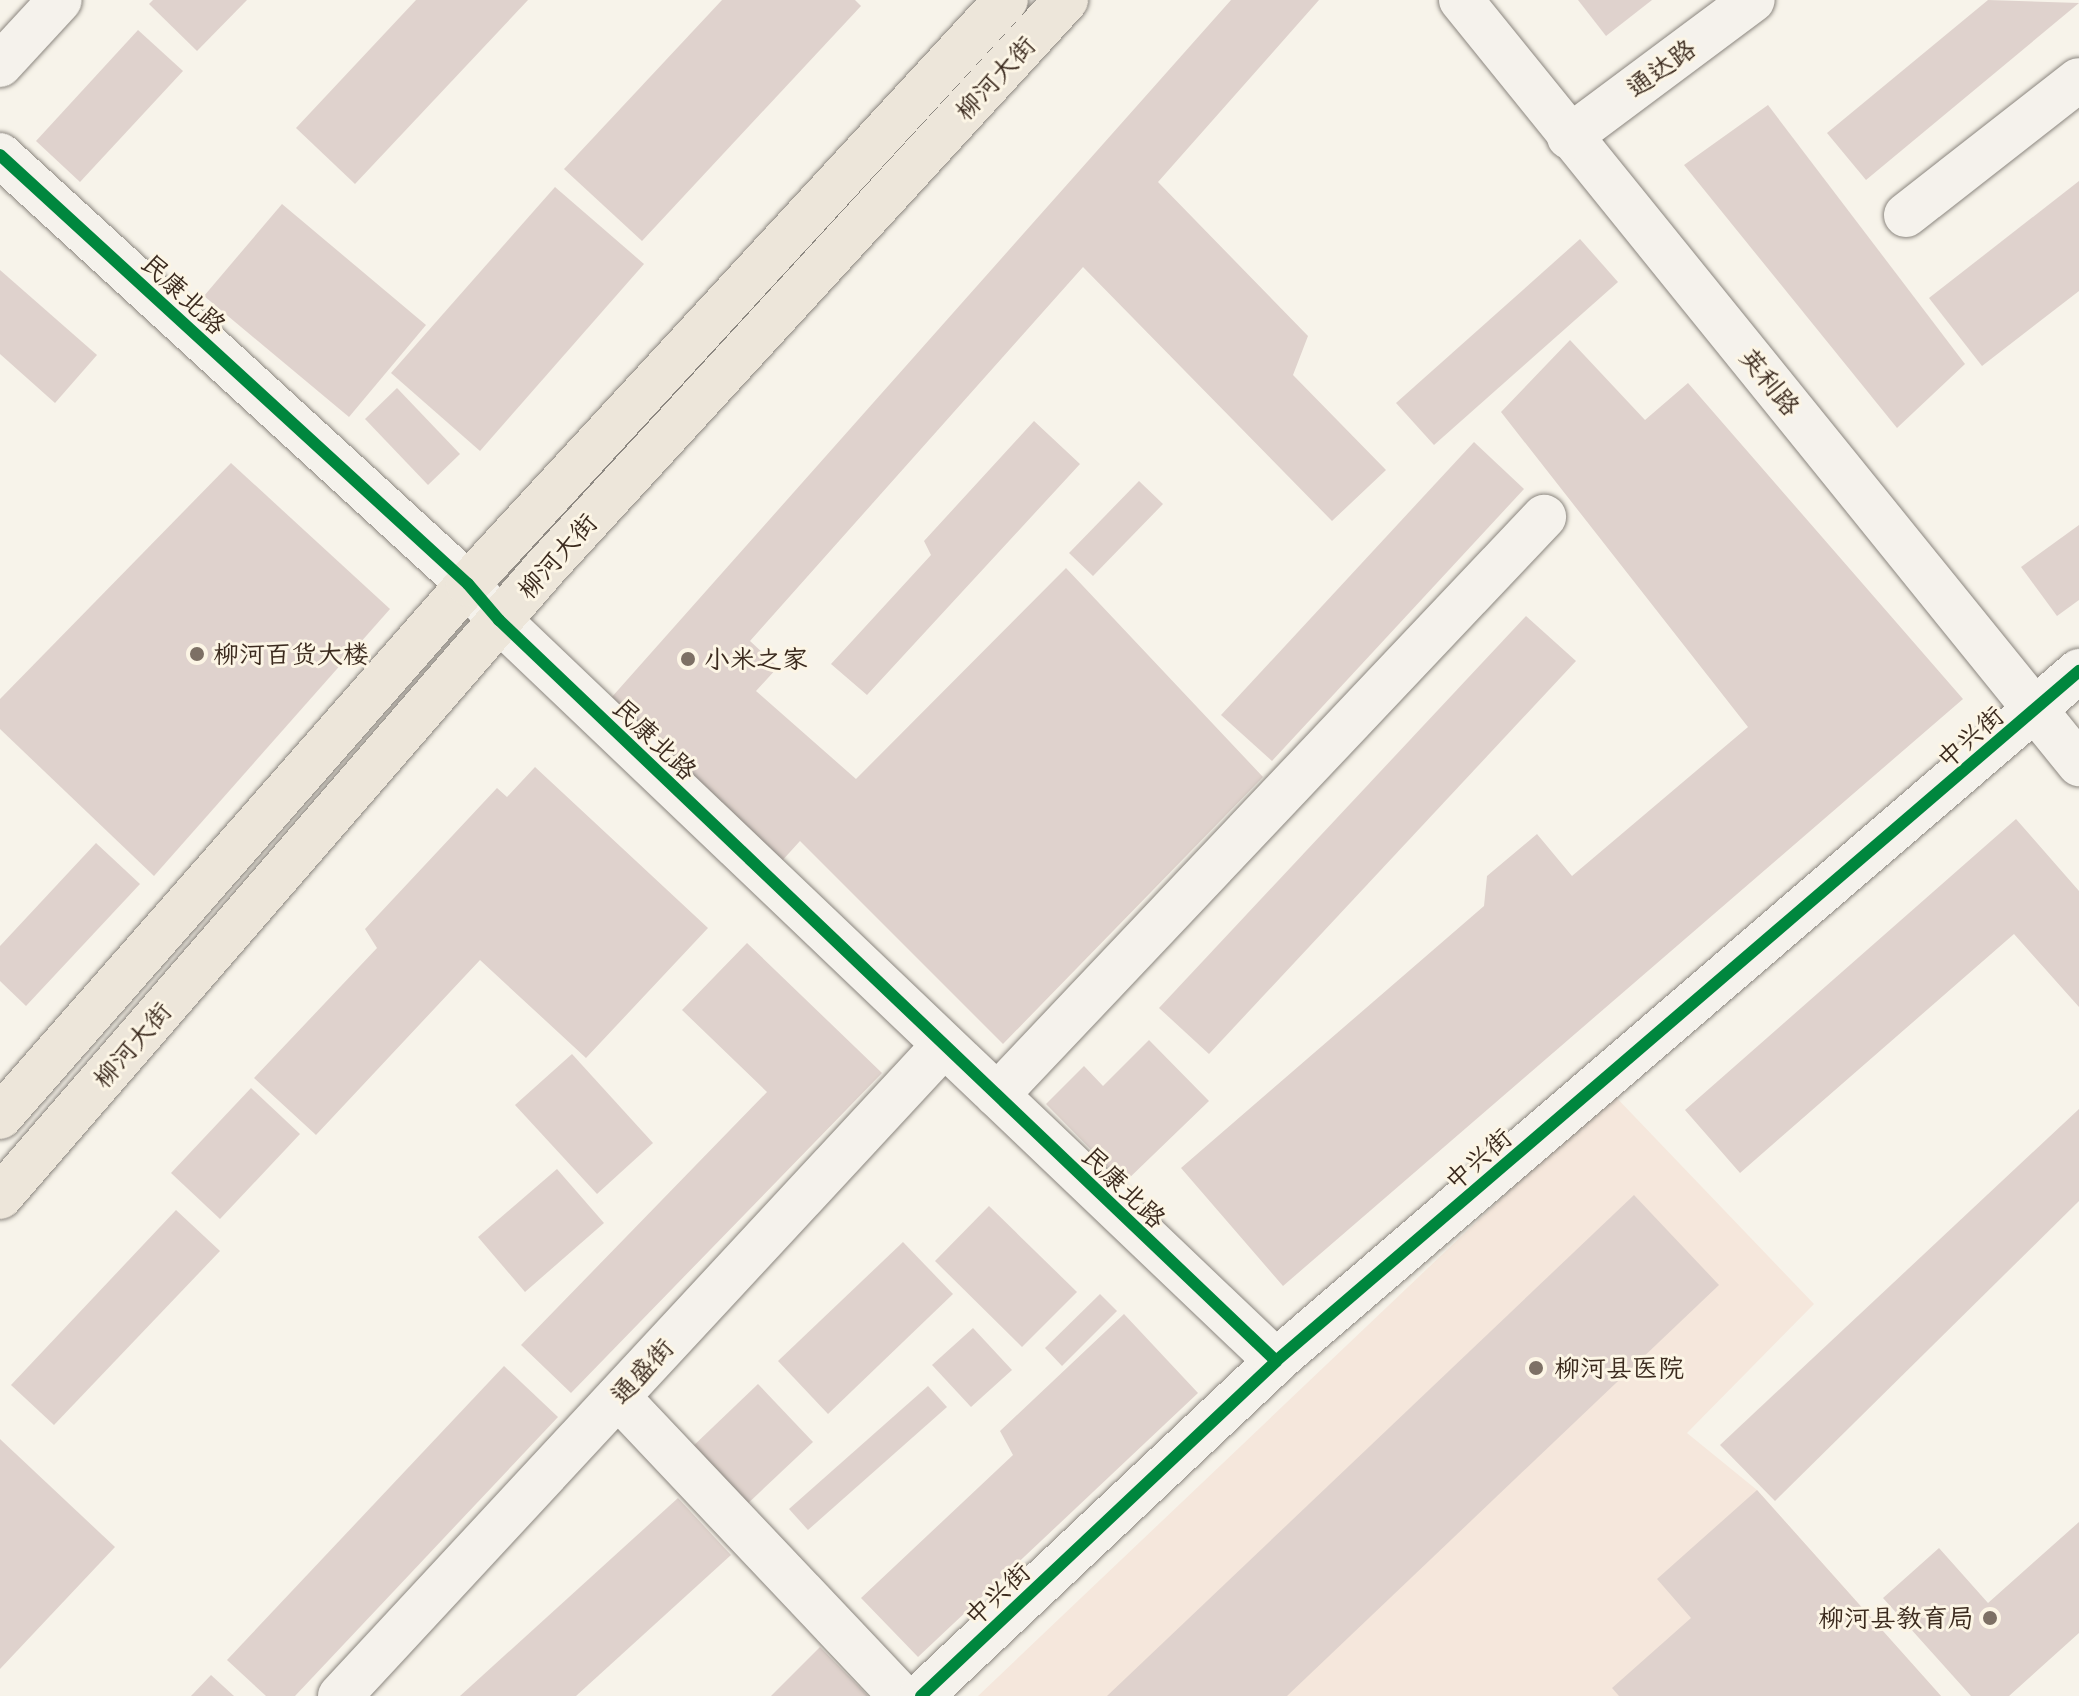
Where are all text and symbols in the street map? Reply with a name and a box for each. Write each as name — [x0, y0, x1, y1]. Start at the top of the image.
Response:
street label: 柳河大街 — [948, 29, 1042, 127]
street label: 通达路 — [1620, 32, 1702, 104]
street label: 民康北路 — [135, 247, 233, 341]
street label: 英利路 — [1733, 342, 1807, 422]
street label: 柳河大街 — [511, 507, 603, 605]
place label: 柳河百货大楼 — [213, 638, 369, 670]
place label: 小米之家 — [704, 643, 808, 675]
marker: 柳河百货大楼 — [188, 645, 206, 663]
marker: 小米之家 — [679, 650, 697, 668]
street label: 民康北路 — [607, 692, 703, 786]
street label: 中兴街 — [1930, 700, 2010, 774]
street label: 柳河大街 — [86, 996, 178, 1094]
street label: 中兴街 — [1438, 1122, 1518, 1196]
street label: 民康北路 — [1076, 1140, 1172, 1234]
street label: 通盛街 — [604, 1332, 680, 1410]
place label: 柳河县医院 — [1554, 1352, 1684, 1384]
marker: 柳河县医院 — [1525, 1357, 1547, 1379]
street label: 中兴街 — [958, 1556, 1036, 1632]
place label: 柳河县教育局 — [1818, 1602, 1974, 1634]
marker: 柳河县教育局 — [1981, 1609, 1999, 1627]

